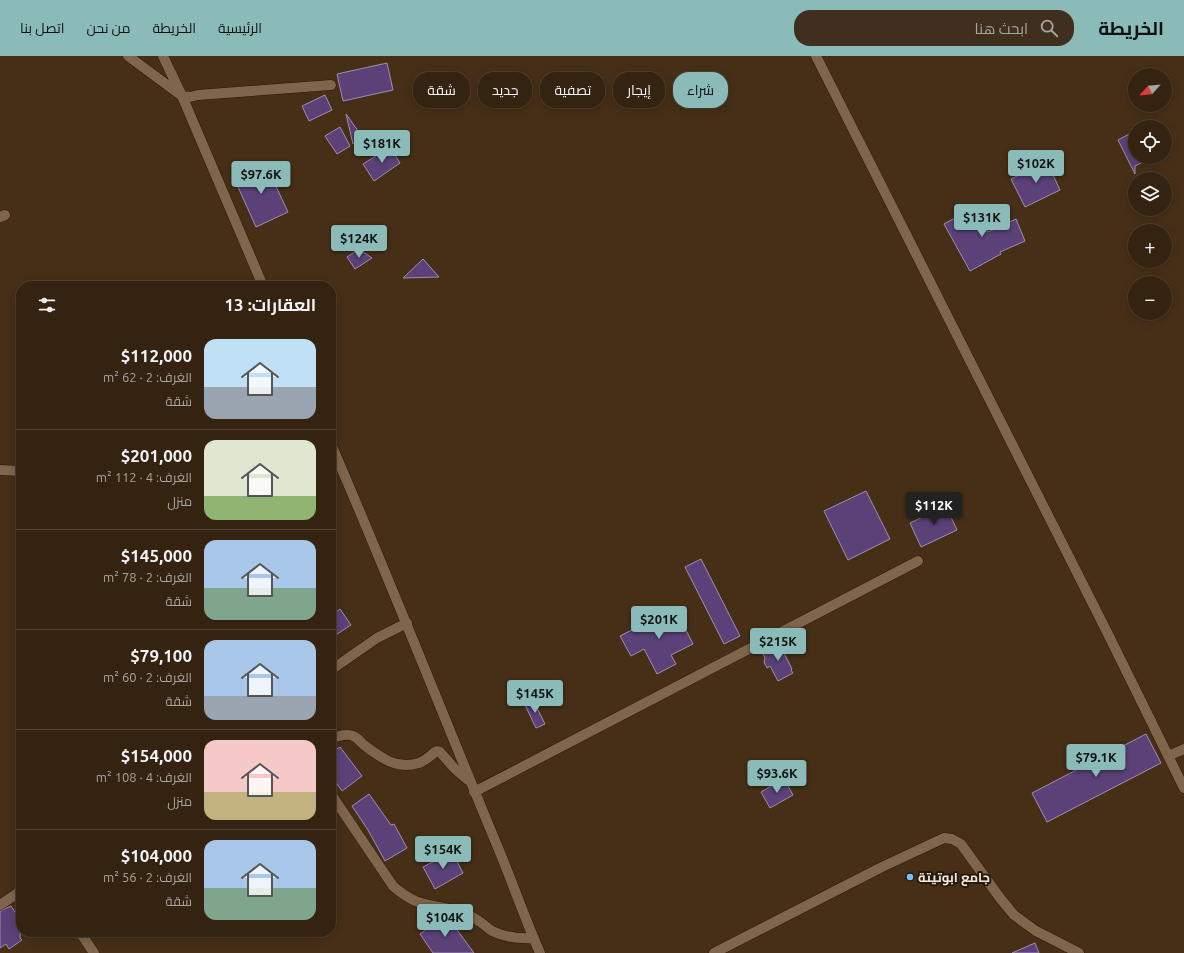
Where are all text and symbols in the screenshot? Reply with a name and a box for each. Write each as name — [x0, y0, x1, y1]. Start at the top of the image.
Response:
search box — [794, 10, 1074, 46]
icon: search — [1038, 17, 1060, 39]
text: الخريطة — [1098, 17, 1164, 39]
text: اتصل بنا — [20, 20, 64, 36]
text: من نحن — [86, 20, 130, 36]
text: الخريطة — [152, 20, 196, 36]
text: الرئيسية — [218, 20, 262, 36]
text: ابحث هنا — [975, 20, 1028, 37]
north arrow — [1128, 68, 1172, 112]
map controls — [1128, 68, 1172, 320]
chip: شقة — [413, 72, 470, 108]
chip: جديد — [478, 72, 532, 108]
chip: تصفية — [540, 72, 605, 108]
chip: إيجار — [613, 72, 665, 108]
chip: شراء — [673, 72, 728, 108]
button: locate — [1128, 120, 1172, 164]
pin: $181K — [354, 130, 410, 164]
text: $181K — [363, 136, 401, 150]
pin: $102K — [1008, 150, 1064, 184]
text: $102K — [1017, 156, 1055, 170]
pin: $97.6K — [228, 161, 294, 195]
text: $97.6K — [240, 167, 282, 181]
button: layers — [1128, 172, 1172, 216]
pin: $131K — [954, 204, 1010, 238]
text: $131K — [963, 210, 1001, 224]
button: + — [1128, 224, 1172, 268]
pin: $124K — [331, 225, 387, 259]
text: $124K — [340, 231, 378, 245]
button: − — [1128, 276, 1172, 320]
icon: filters — [36, 294, 58, 316]
text: العقارات: 13 — [224, 295, 316, 314]
text: $112,000 — [121, 346, 192, 365]
icon: home — [236, 355, 284, 403]
text: الغرف: 2 · 62 m² — [103, 370, 192, 384]
text: شقة — [165, 394, 192, 408]
text: $201,000 — [121, 446, 192, 465]
icon: home — [236, 456, 284, 504]
text: الغرف: 4 · 112 m² — [96, 470, 192, 484]
pin: $112K — [906, 492, 962, 526]
text: منزل — [167, 494, 192, 508]
text: $112K — [915, 498, 953, 512]
text: $145,000 — [121, 546, 192, 565]
icon: home — [236, 556, 284, 604]
text: الغرف: 2 · 78 m² — [103, 570, 192, 584]
text: شقة — [165, 594, 192, 608]
pin: $201K — [631, 606, 687, 640]
text: $201K — [640, 612, 678, 626]
pin: $215K — [750, 628, 806, 662]
text: $215K — [759, 634, 797, 648]
text: $79,100 — [130, 646, 192, 665]
icon: home — [236, 656, 284, 704]
text: الغرف: 2 · 60 m² — [103, 670, 192, 684]
pin: $145K — [507, 680, 563, 714]
text: $145K — [516, 686, 554, 700]
text: شقة — [165, 694, 192, 708]
pin: $79.1K — [1063, 744, 1129, 778]
text: $154,000 — [121, 746, 192, 765]
text: $79.1K — [1075, 750, 1117, 764]
icon: home — [236, 756, 284, 804]
pin: $93.6K — [744, 760, 810, 794]
text: $93.6K — [756, 766, 798, 780]
text: الغرف: 4 · 108 m² — [96, 770, 192, 784]
text: منزل — [167, 794, 192, 808]
pin: $154K — [415, 836, 471, 870]
text: $154K — [424, 842, 462, 856]
text: $104,000 — [121, 846, 192, 865]
icon: home — [236, 856, 284, 904]
text: الغرف: 2 · 56 m² — [103, 870, 192, 884]
place label: جامع ابوتيتة — [918, 870, 990, 886]
marker: جامع ابوتيتة — [905, 872, 915, 882]
text: شقة — [165, 894, 192, 908]
pin: $104K — [417, 904, 473, 938]
text: $104K — [426, 910, 464, 924]

